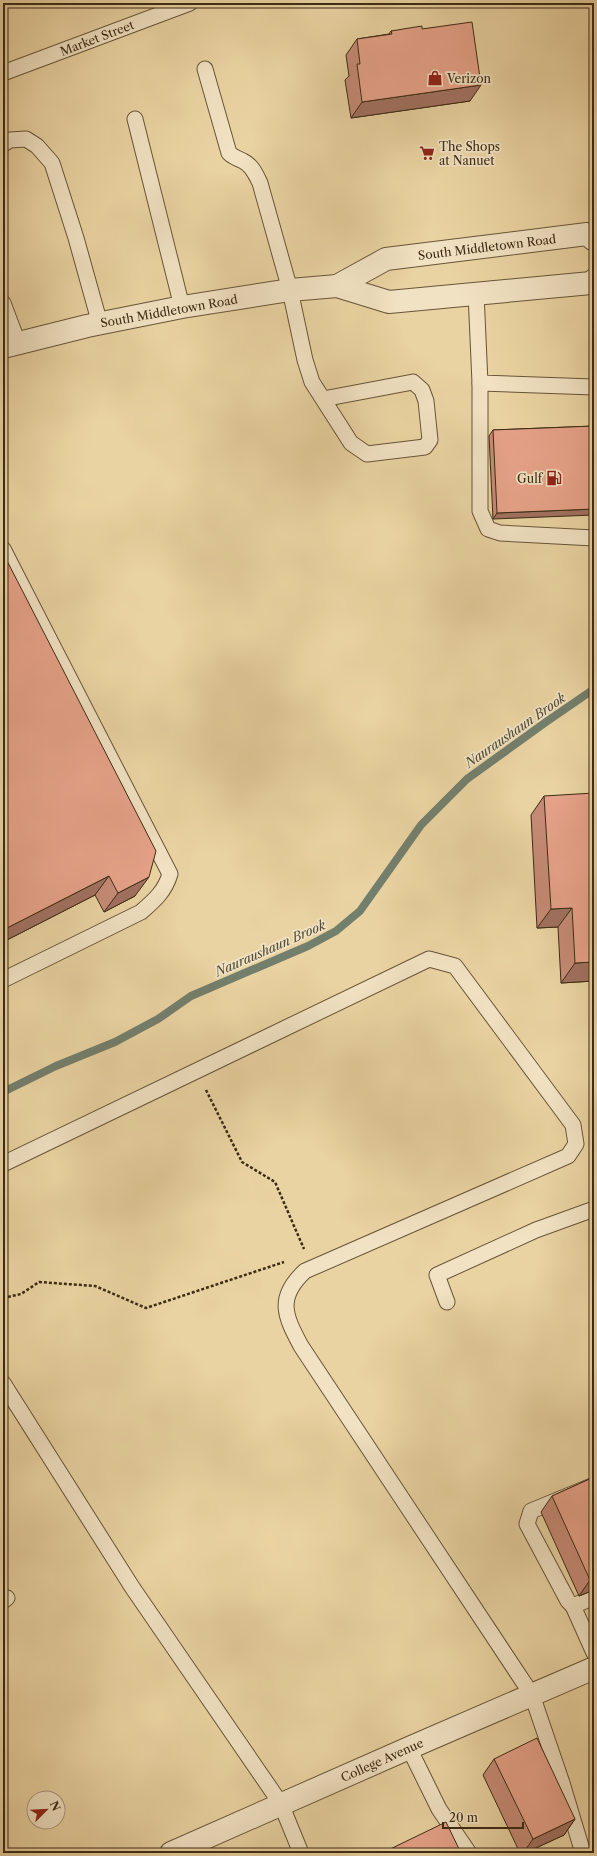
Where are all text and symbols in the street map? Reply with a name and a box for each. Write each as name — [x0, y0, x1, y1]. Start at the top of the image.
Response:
street label: Market Street — [58, 17, 137, 59]
shop icon: Verizon — [426, 69, 444, 87]
place label: Verizon — [446, 71, 492, 86]
place label: The Shops at Nanuet — [439, 139, 500, 168]
supermarket icon: The Shops at Nanuet — [418, 144, 436, 162]
street label: South Middletown Road — [417, 231, 558, 263]
street label: South Middletown Road — [99, 291, 239, 330]
fuel station icon: Gulf — [545, 469, 563, 487]
place label: Gulf — [517, 471, 544, 486]
water label: Nauraushaun Brook — [461, 689, 569, 771]
water label: Nauraushaun Brook — [211, 916, 328, 980]
street label: College Avenue — [338, 1735, 426, 1785]
north arrow — [26, 1790, 66, 1830]
text: N — [47, 1799, 64, 1814]
scale bar — [443, 1804, 523, 1830]
text: 20 m — [449, 1810, 478, 1825]

